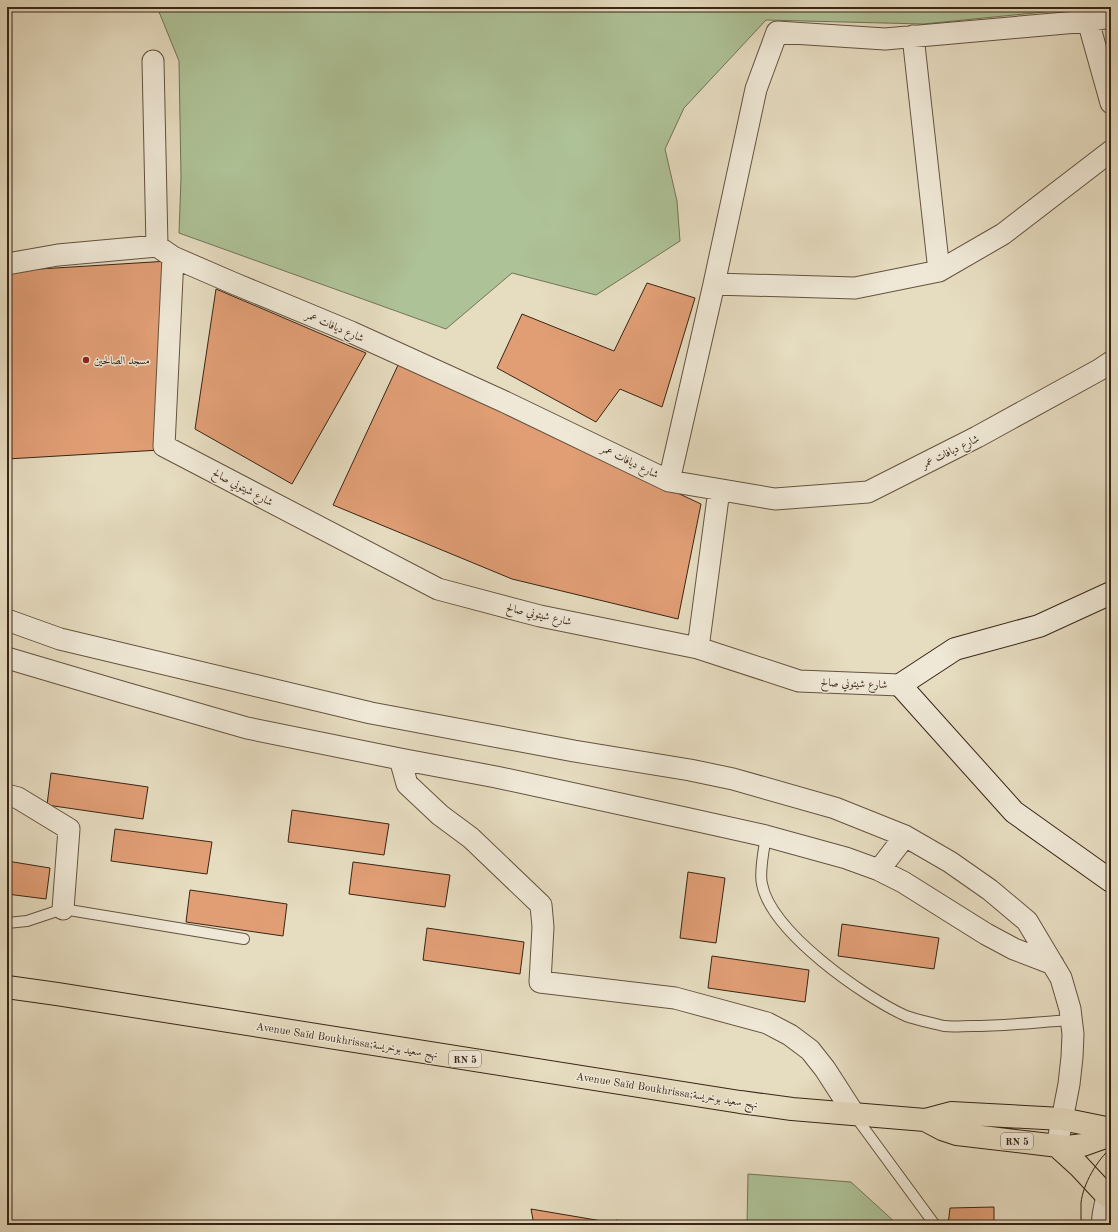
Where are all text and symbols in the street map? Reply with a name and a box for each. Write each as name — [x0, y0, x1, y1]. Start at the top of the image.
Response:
street label: شارع ديافات عمر — [301, 310, 365, 347]
marker: مسجد الصالحين — [81, 355, 91, 365]
place label: مسجد الصالحين — [94, 356, 150, 367]
street label: شارع ديافات عمر — [919, 434, 982, 474]
street label: شارع ديافات عمر — [597, 443, 660, 484]
street label: شارع شيتوني صالح — [209, 468, 274, 511]
street label: شارع شيتوني صالح — [504, 603, 572, 631]
street label: شارع شيتوني صالح — [820, 678, 887, 694]
street label: Avenue Saïd Boukhrissa;نهج سعيد بوخريسة — [254, 1022, 438, 1065]
road number: RN 5 — [449, 1051, 481, 1067]
street label: Avenue Saïd Boukhrissa;نهج سعيد بوخريسة — [574, 1072, 758, 1115]
road number: RN 5 — [1001, 1133, 1033, 1149]

